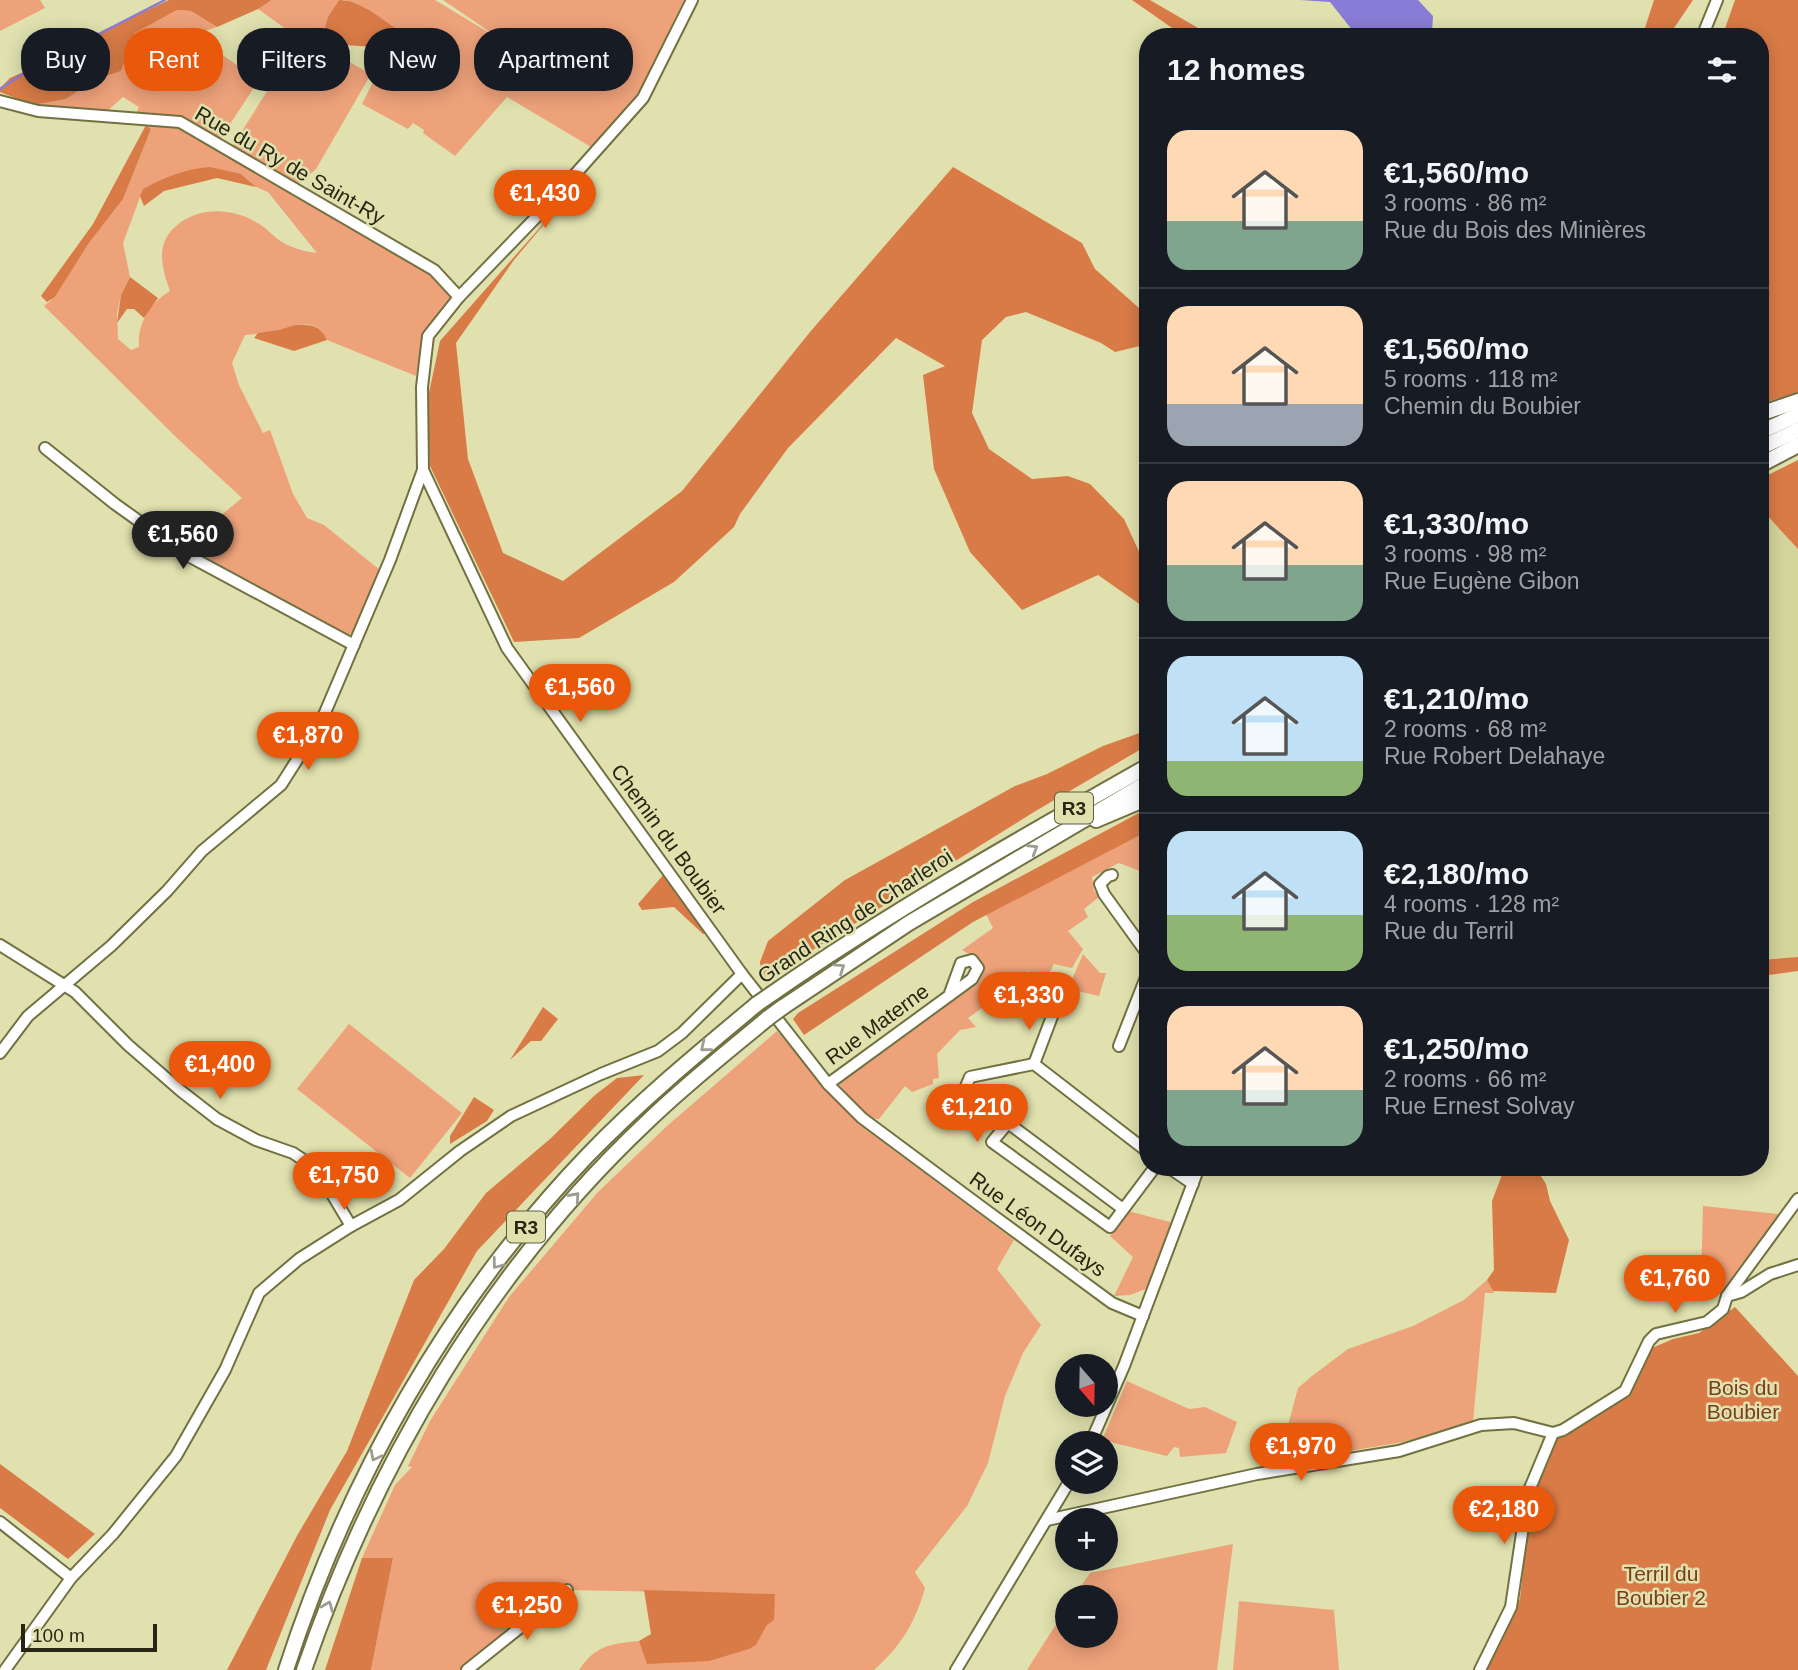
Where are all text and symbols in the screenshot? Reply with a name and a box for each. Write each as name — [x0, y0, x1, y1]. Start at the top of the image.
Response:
chip: Buy — [21, 28, 110, 91]
chip: Rent — [124, 28, 223, 91]
chip: Filters — [237, 28, 350, 91]
chip: New — [364, 28, 460, 91]
chip: Apartment — [474, 28, 633, 91]
icon: filters — [1703, 51, 1741, 89]
text: 12 homes — [1167, 53, 1305, 86]
street label: Rue du Ry de Saint-Ry — [191, 101, 389, 229]
text: €1,560/mo — [1384, 156, 1529, 189]
icon: home — [1223, 158, 1307, 242]
pin: €1,430 — [488, 170, 602, 230]
text: €1,430 — [510, 180, 580, 206]
text: 3 rooms · 86 m² — [1384, 190, 1546, 216]
text: Rue du Bois des Minières — [1384, 217, 1646, 243]
text: €1,560/mo — [1384, 332, 1529, 365]
icon: home — [1223, 334, 1307, 418]
text: 5 rooms · 118 m² — [1384, 366, 1557, 392]
text: Chemin du Boubier — [1384, 393, 1581, 419]
text: €1,330/mo — [1384, 507, 1529, 540]
icon: home — [1223, 509, 1307, 593]
pin: €1,560 — [126, 512, 240, 571]
text: €1,560 — [148, 521, 218, 547]
text: 3 rooms · 98 m² — [1384, 541, 1546, 567]
text: Rue Eugène Gibon — [1384, 568, 1580, 594]
pin: €1,560 — [523, 664, 637, 724]
text: €1,560 — [545, 674, 615, 700]
text: €1,210/mo — [1384, 682, 1529, 715]
icon: home — [1223, 684, 1307, 768]
pin: €1,870 — [251, 712, 365, 772]
text: 2 rooms · 68 m² — [1384, 716, 1546, 742]
text: €1,870 — [273, 722, 343, 748]
text: Rue Robert Delahaye — [1384, 743, 1605, 769]
street label: Chemin du Boubier — [607, 760, 731, 918]
road number: R3 — [1055, 792, 1093, 824]
street label: Grand Ring de Charleroi — [753, 844, 957, 988]
one-way arrow — [1026, 844, 1039, 857]
text: €2,180/mo — [1384, 857, 1529, 890]
icon: home — [1223, 859, 1307, 943]
text: 4 rooms · 128 m² — [1384, 891, 1559, 917]
text: Rue du Terril — [1384, 918, 1514, 944]
one-way arrow — [832, 963, 845, 976]
pin: €1,330 — [972, 972, 1086, 1032]
street label: Rue Materne — [821, 979, 933, 1069]
text: €1,330 — [994, 982, 1064, 1008]
text: €1,250/mo — [1384, 1032, 1529, 1065]
icon: home — [1223, 1034, 1307, 1118]
one-way arrow — [700, 1039, 712, 1052]
pin: €1,400 — [163, 1042, 277, 1101]
text: €1,400 — [185, 1051, 255, 1077]
text: 2 rooms · 66 m² — [1384, 1066, 1546, 1092]
pin: €1,210 — [920, 1084, 1034, 1144]
text: Rue Ernest Solvay — [1384, 1093, 1574, 1119]
text: €1,210 — [942, 1094, 1012, 1120]
pin: €1,750 — [287, 1152, 401, 1212]
text: €1,750 — [309, 1162, 379, 1188]
street label: Rue Léon Dufays — [966, 1167, 1110, 1281]
one-way arrow — [566, 1193, 579, 1206]
road number: R3 — [507, 1212, 545, 1242]
one-way arrow — [492, 1256, 505, 1269]
pin: €1,760 — [1618, 1256, 1732, 1315]
text: €1,760 — [1640, 1265, 1710, 1291]
north arrow — [1055, 1354, 1118, 1418]
map controls — [1055, 1354, 1118, 1648]
park label: Bois du Boubier — [1707, 1376, 1779, 1423]
pin: €1,970 — [1244, 1424, 1358, 1483]
button: layers — [1055, 1431, 1118, 1494]
text: €1,970 — [1266, 1433, 1336, 1459]
one-way arrow — [370, 1449, 384, 1461]
pin: €2,180 — [1447, 1486, 1561, 1546]
text: €2,180 — [1469, 1496, 1539, 1522]
button: + — [1055, 1508, 1118, 1571]
park label: Terril du Boubier 2 — [1616, 1562, 1706, 1609]
pin: €1,250 — [470, 1582, 584, 1642]
button: − — [1055, 1585, 1118, 1648]
text: €1,250 — [492, 1592, 562, 1618]
one-way arrow — [319, 1601, 333, 1613]
scale bar — [21, 1621, 158, 1653]
text: 100 m — [32, 1625, 85, 1646]

